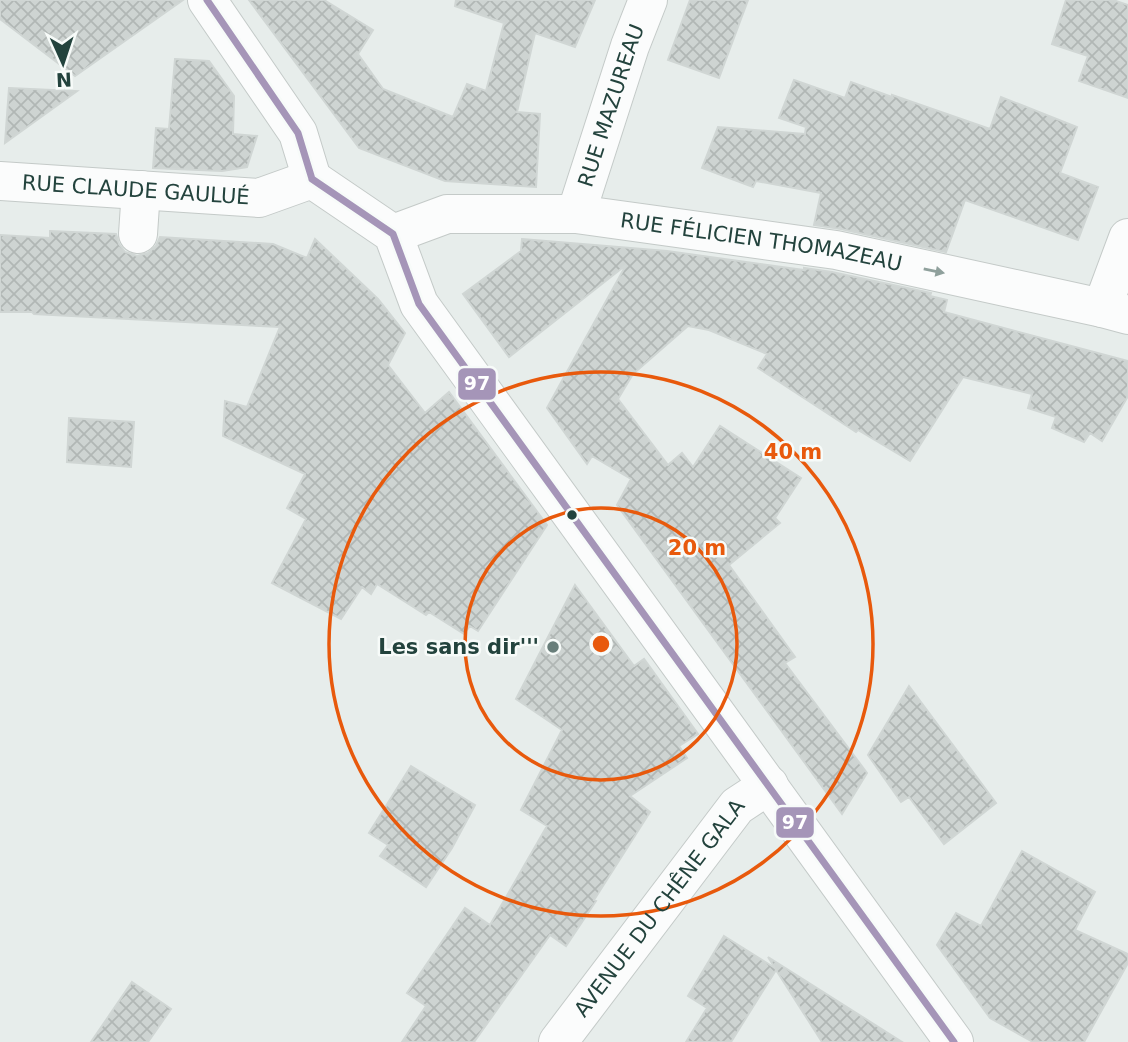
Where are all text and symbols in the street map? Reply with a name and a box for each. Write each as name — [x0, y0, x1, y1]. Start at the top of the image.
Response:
street label: RUE MAZUREAU — [573, 21, 649, 190]
north arrow — [28, 28, 98, 98]
text: N — [55, 69, 72, 91]
street label: RUE CLAUDE GAULUÉ — [21, 170, 250, 209]
street label: RUE FÉLICIEN THOMAZEAU — [619, 208, 904, 276]
one-way arrow — [923, 266, 945, 277]
line badge: 97 — [457, 367, 497, 401]
text: 97 — [464, 372, 490, 394]
text: 40 m — [764, 440, 822, 464]
unlabelled marker — [565, 508, 579, 522]
text: 20 m — [668, 536, 726, 560]
centre of rings — [589, 632, 613, 656]
place label: Les sans dir''' — [378, 635, 539, 659]
marker: Les sans dir''' — [545, 639, 561, 655]
street label: AVENUE DU CHÊNE GALA — [569, 794, 750, 1022]
line badge: 97 — [775, 806, 815, 839]
text: 97 — [782, 811, 808, 833]

